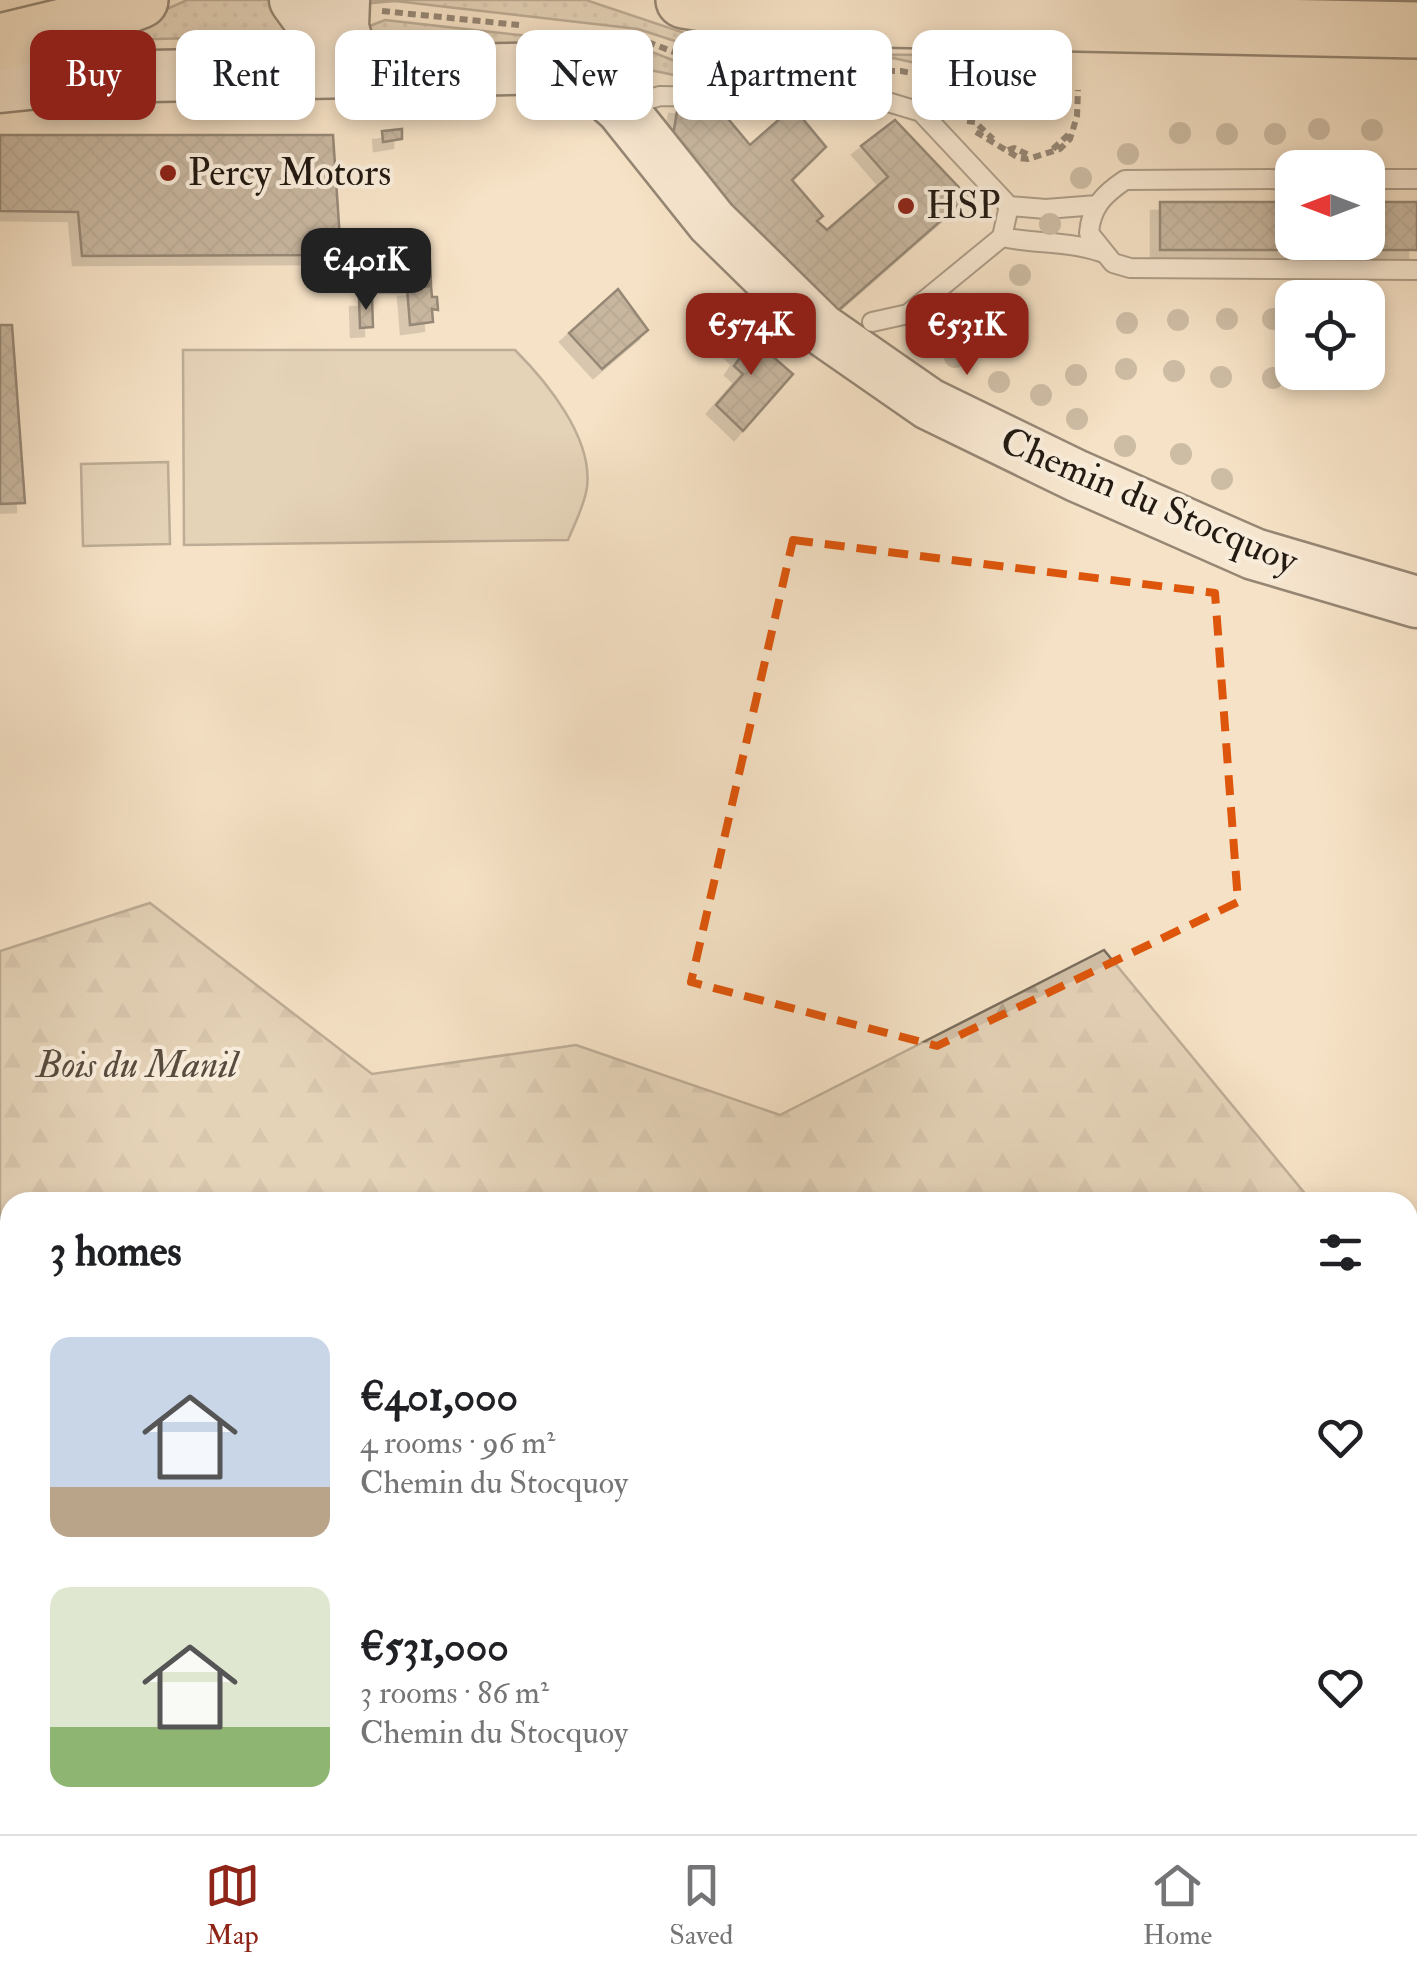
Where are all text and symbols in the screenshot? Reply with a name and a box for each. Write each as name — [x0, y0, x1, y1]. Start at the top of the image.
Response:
chip: Buy — [30, 30, 156, 120]
chip: Rent — [176, 30, 315, 120]
chip: Filters — [335, 30, 496, 120]
chip: New — [516, 30, 653, 120]
chip: Apartment — [673, 30, 892, 120]
chip: House — [912, 30, 1072, 120]
place label: Percy Motors — [188, 149, 391, 197]
north arrow — [1275, 150, 1385, 260]
map controls — [1275, 150, 1385, 390]
marker: Percy Motors — [157, 162, 179, 184]
place label: HSP — [926, 182, 1001, 230]
marker: HSP — [895, 195, 917, 217]
pin: €401K — [296, 228, 436, 313]
text: €401K — [323, 240, 409, 280]
button: locate — [1275, 280, 1385, 390]
pin: €574K — [681, 293, 821, 378]
pin: €531K — [897, 293, 1037, 378]
text: €574K — [708, 305, 794, 345]
text: €531K — [928, 305, 1006, 345]
street label: Chemin du Stocquoy — [993, 417, 1306, 586]
park label: Bois du Manil — [35, 1041, 240, 1089]
icon: filters — [1313, 1225, 1368, 1280]
text: 3 homes — [50, 1226, 182, 1278]
text: €401,000 — [360, 1371, 518, 1423]
icon: home — [130, 1377, 250, 1497]
icon: heart — [1313, 1410, 1368, 1465]
text: 4 rooms · 96 m² — [360, 1423, 555, 1463]
text: Chemin du Stocquoy — [360, 1463, 628, 1503]
text: €531,000 — [360, 1621, 509, 1673]
icon: home — [130, 1627, 250, 1747]
icon: heart — [1313, 1660, 1368, 1715]
text: 3 rooms · 86 m² — [360, 1673, 549, 1713]
text: Chemin du Stocquoy — [360, 1713, 628, 1753]
tab: Map — [205, 1858, 260, 1953]
tab: Saved — [669, 1858, 733, 1953]
tab: Home — [1143, 1858, 1212, 1953]

